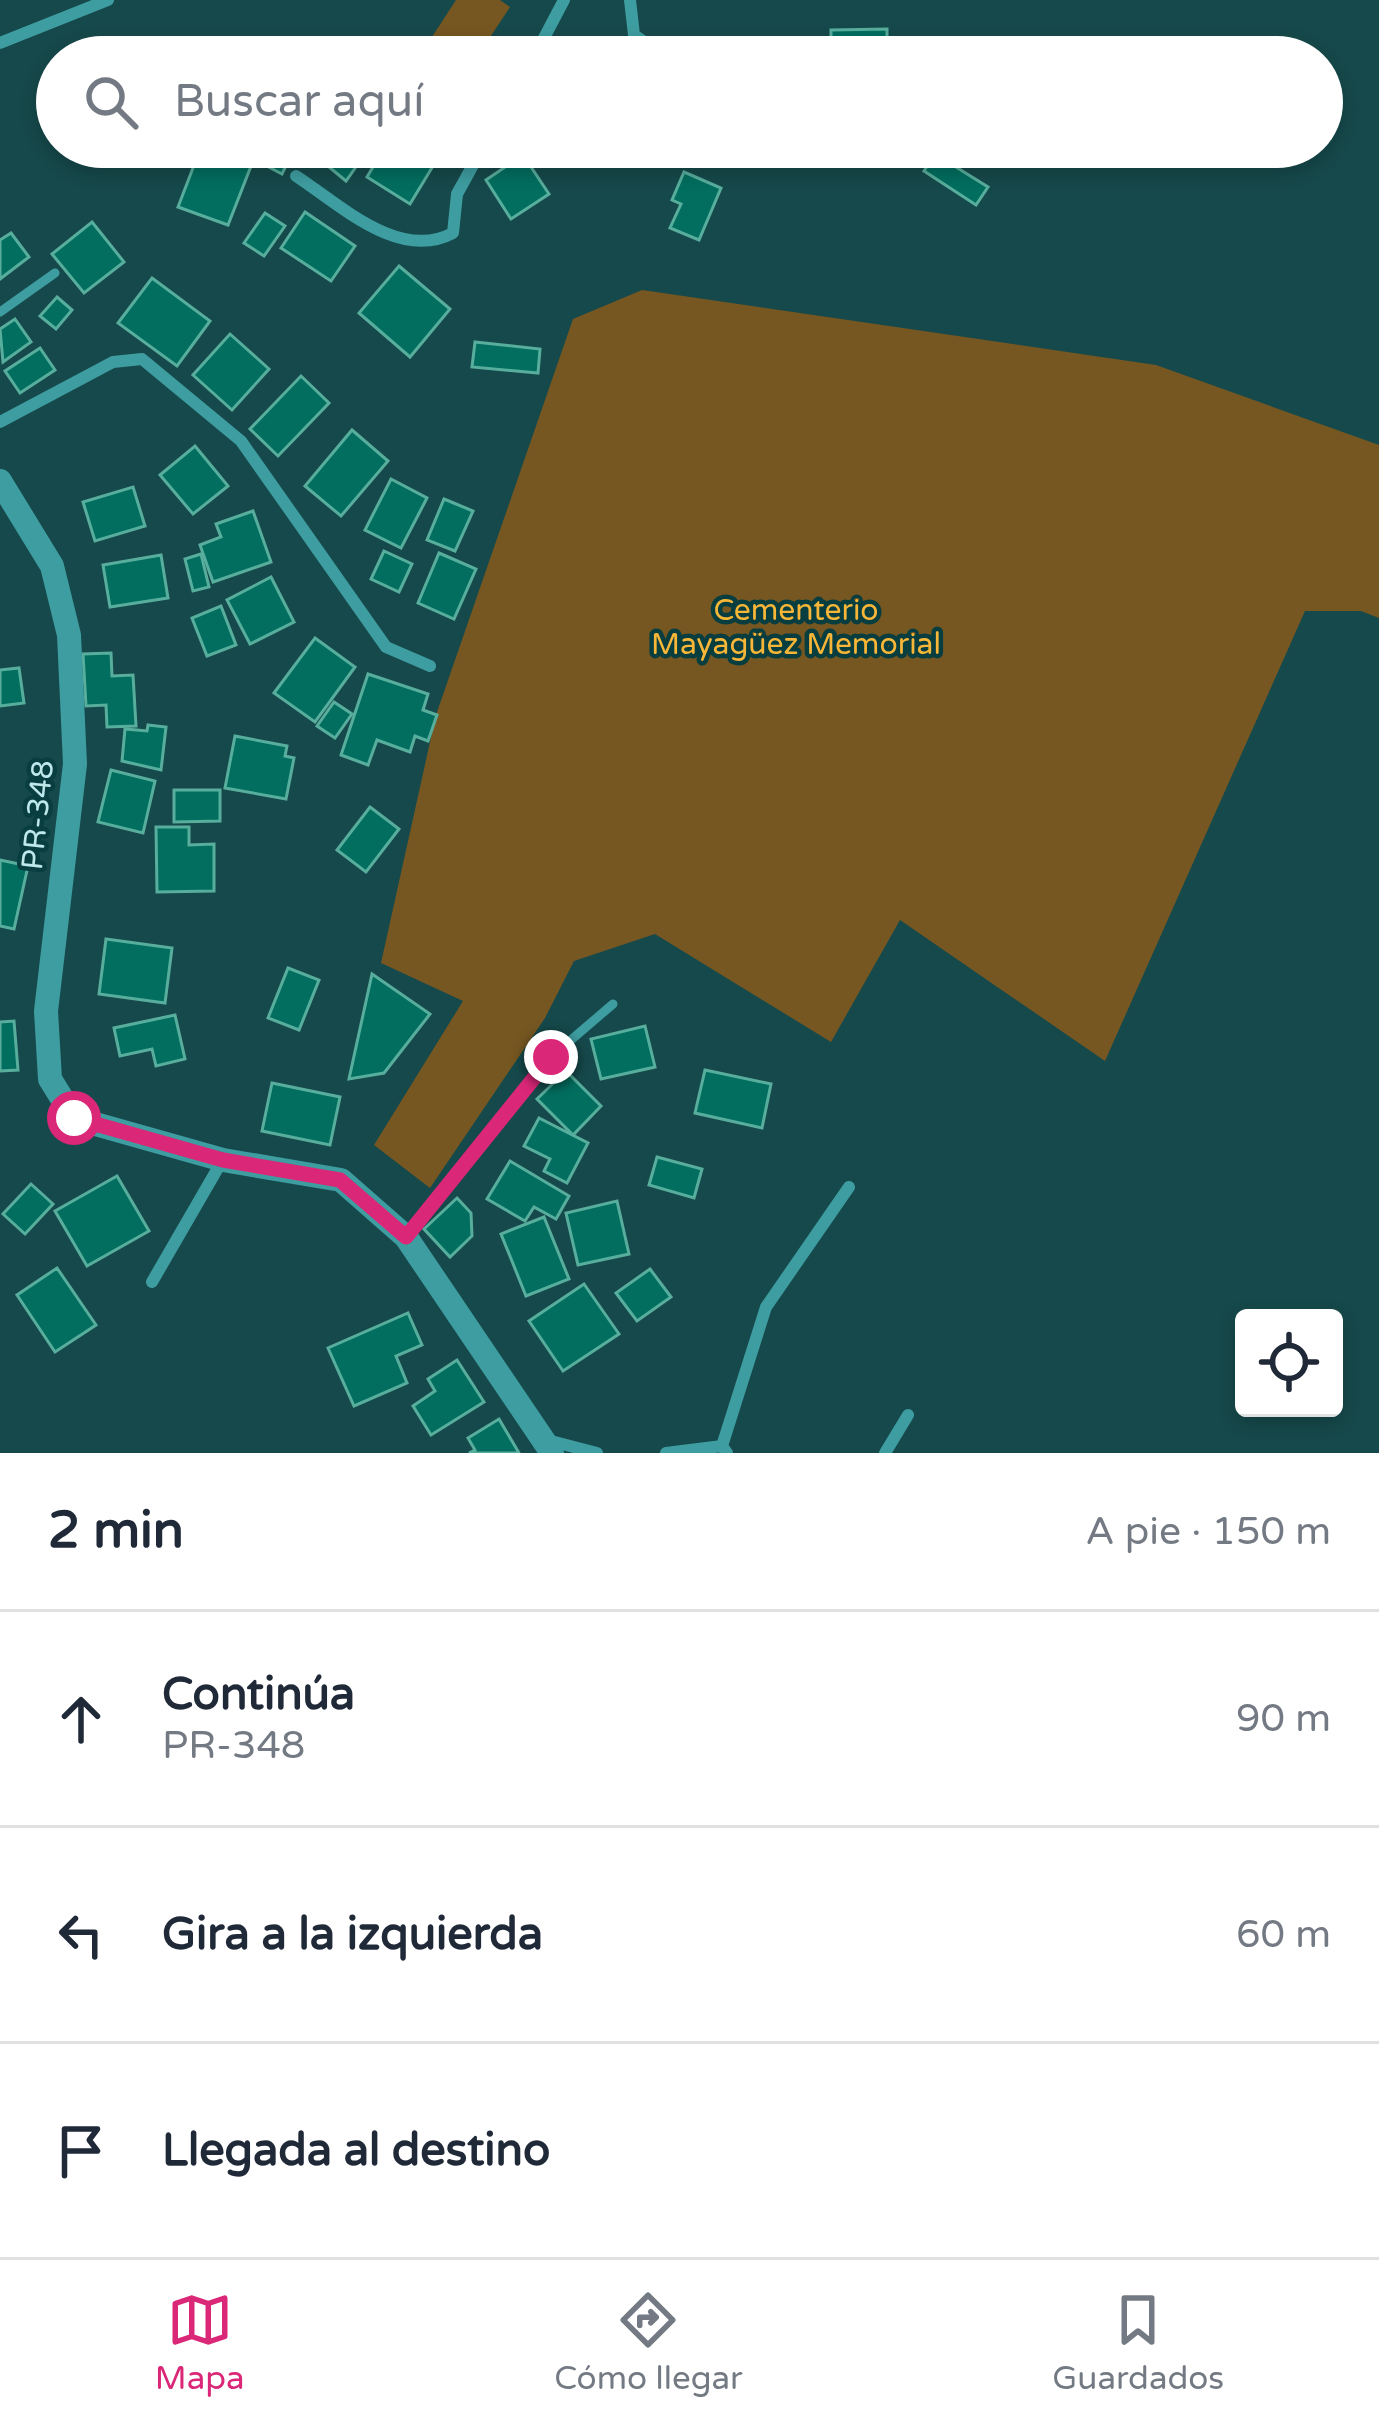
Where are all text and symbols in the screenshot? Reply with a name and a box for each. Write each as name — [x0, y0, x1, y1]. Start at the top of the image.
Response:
search box — [36, 36, 1343, 168]
icon: search — [78, 69, 144, 135]
text: Buscar aquí — [174, 75, 424, 129]
park label: Cementerio Mayagüez Memorial — [651, 592, 941, 663]
street label: PR-348 — [14, 758, 62, 872]
route end — [524, 1030, 578, 1084]
route start — [47, 1091, 101, 1145]
map controls — [1235, 1309, 1343, 1417]
button: locate — [1235, 1309, 1343, 1417]
text: 2 min — [48, 1500, 184, 1562]
text: A pie · 150 m — [1086, 1508, 1331, 1555]
text: Continúa — [162, 1668, 355, 1722]
icon: ahead — [48, 1686, 114, 1752]
text: 90 m — [1236, 1695, 1331, 1742]
text: PR-348 — [162, 1722, 305, 1769]
icon: left — [48, 1902, 114, 1968]
text: Gira a la izquierda — [162, 1908, 543, 1962]
text: 60 m — [1236, 1911, 1331, 1958]
icon: arrive — [48, 2118, 114, 2184]
text: Llegada al destino — [162, 2124, 550, 2178]
tab: Mapa — [155, 2287, 245, 2398]
tab: Cómo llegar — [554, 2287, 743, 2398]
tab: Guardados — [1052, 2287, 1224, 2398]

